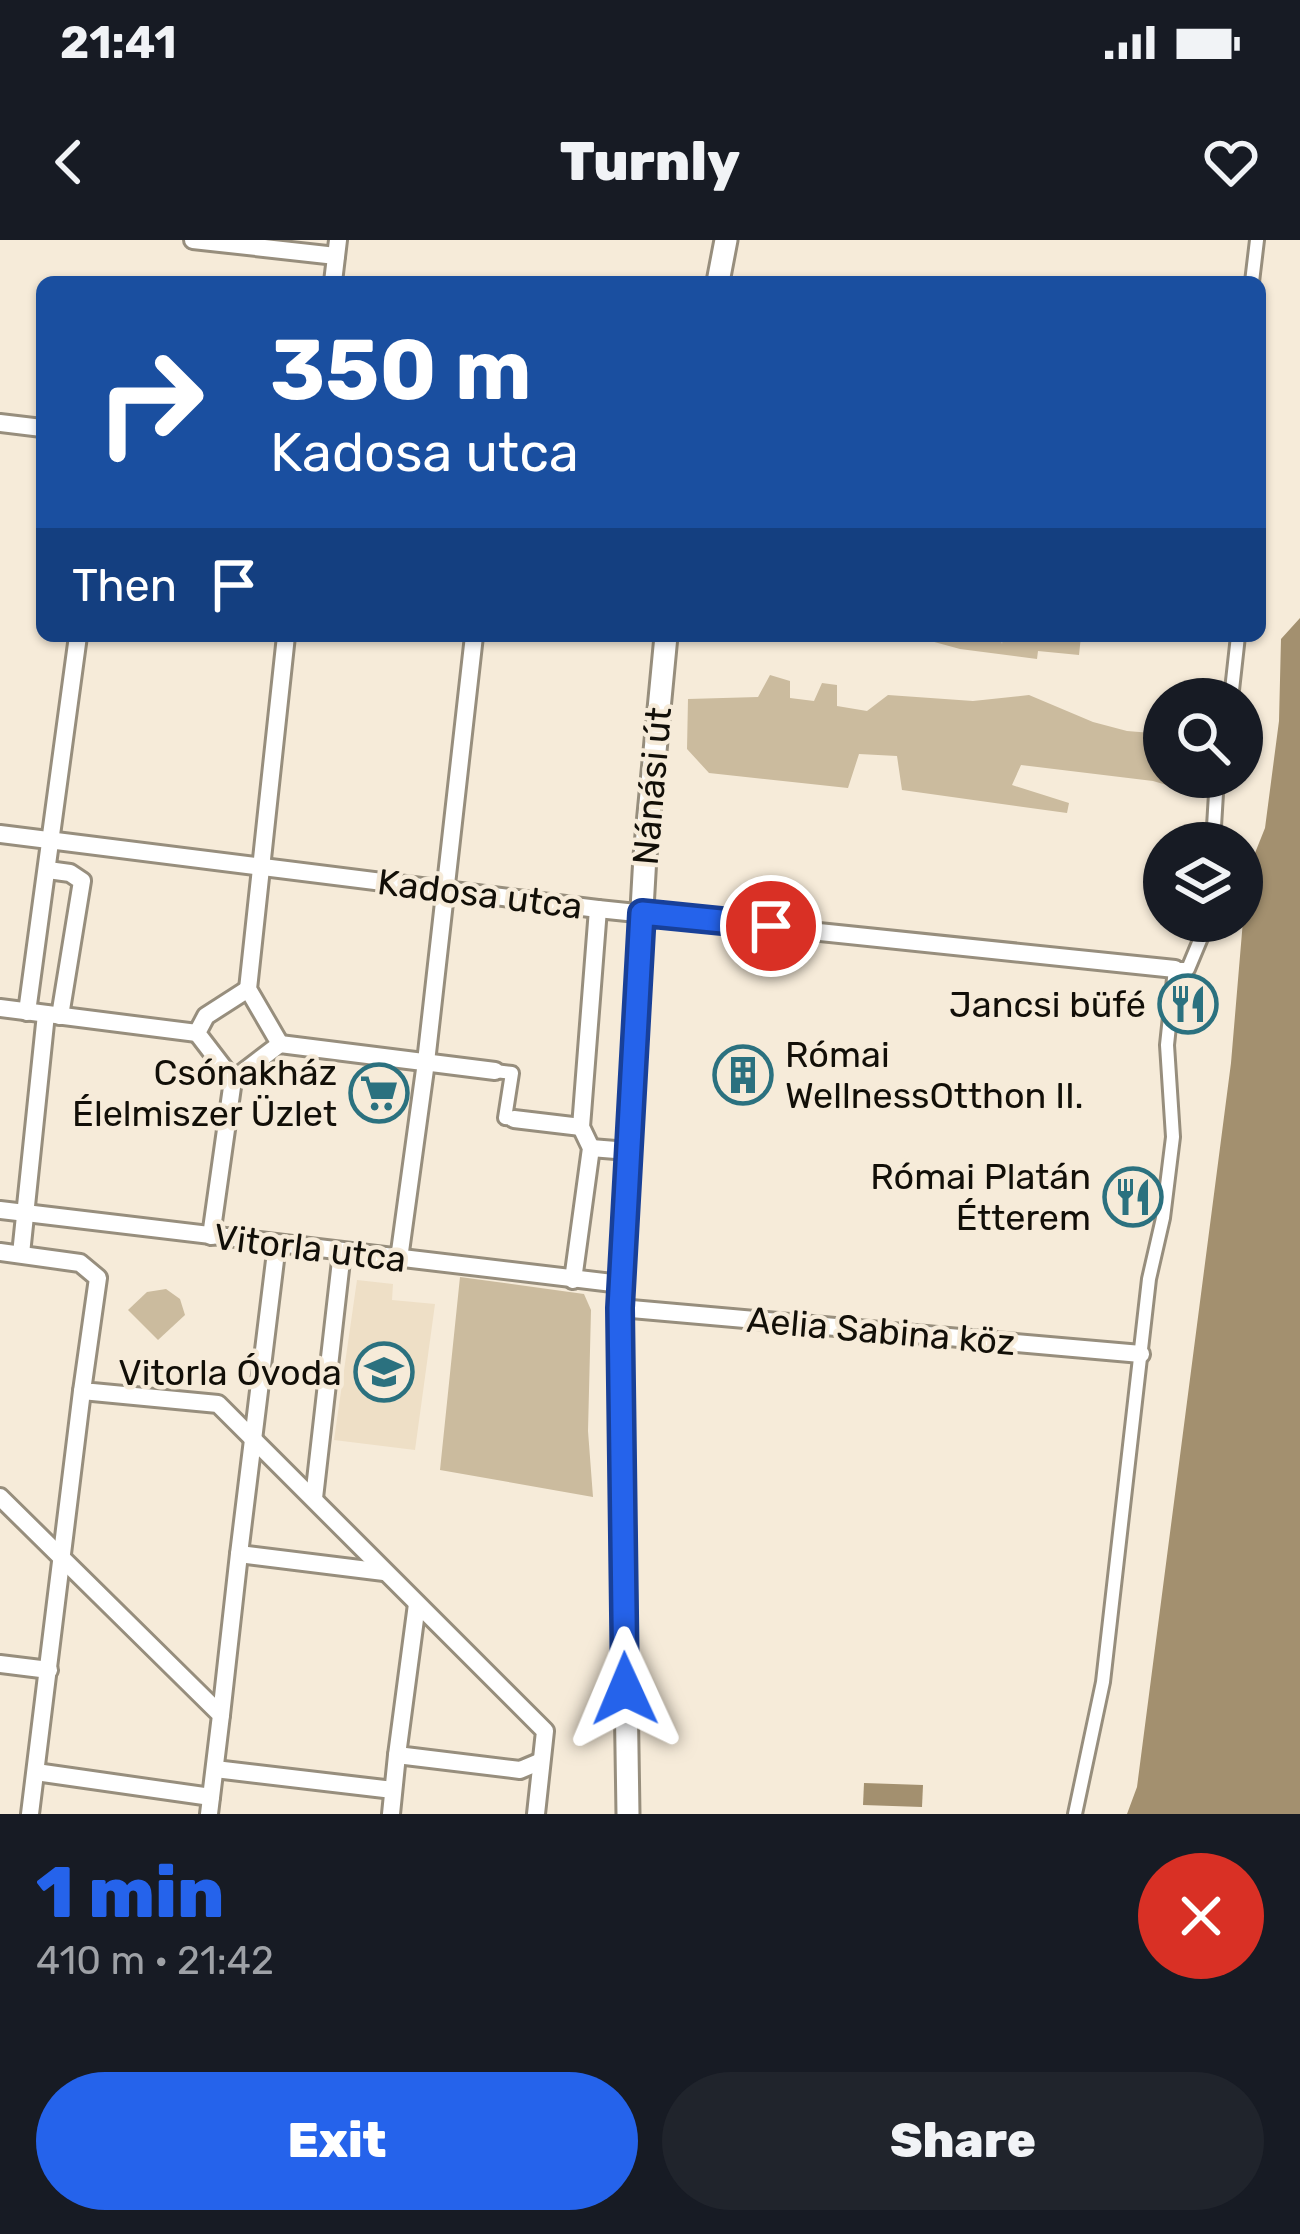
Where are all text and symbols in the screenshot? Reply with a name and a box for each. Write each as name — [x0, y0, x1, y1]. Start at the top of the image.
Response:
text: 21:41 — [60, 16, 177, 69]
icon: back — [36, 129, 102, 195]
icon: heart — [1198, 129, 1264, 195]
text: Turnly — [560, 130, 740, 194]
text: 350 m — [270, 320, 532, 420]
icon: right — [72, 324, 228, 480]
text: Kadosa utca — [270, 421, 579, 485]
icon: arrive — [201, 552, 267, 618]
text: Then — [72, 559, 177, 612]
map controls — [1143, 678, 1263, 942]
button: search — [1143, 678, 1263, 798]
street label: Nánási út — [624, 705, 680, 867]
button: layers — [1143, 822, 1263, 942]
street label: Kadosa utca — [375, 860, 585, 928]
pin — [720, 875, 822, 977]
icon: arrive — [738, 893, 804, 959]
restaurant icon: Jancsi büfé — [1157, 973, 1219, 1035]
place label: Jancsi büfé — [949, 983, 1146, 1026]
place label: Római WellnessOtthon II. — [785, 1033, 1084, 1117]
building icon: Római WellnessOtthon II. — [712, 1044, 774, 1106]
place label: Csónakház Élelmiszer Üzlet — [72, 1051, 337, 1135]
supermarket icon: Csónakház Élelmiszer Üzlet — [348, 1062, 410, 1124]
place label: Római Platán Étterem — [870, 1155, 1091, 1239]
restaurant icon: Római Platán Étterem — [1102, 1166, 1164, 1228]
street label: Vitorla utca — [211, 1215, 409, 1281]
street label: Aelia Sabina köz — [745, 1298, 1017, 1364]
school or university icon: Vitorla Óvoda — [353, 1341, 415, 1403]
place label: Vitorla Óvoda — [118, 1351, 342, 1394]
position arrow — [562, 1626, 688, 1752]
text: 1 min — [36, 1850, 224, 1935]
button: close — [1138, 1853, 1264, 1979]
text: 410 m · 21:42 — [36, 1938, 274, 1984]
button: Exit — [36, 2072, 638, 2210]
button: Share — [662, 2072, 1264, 2210]

